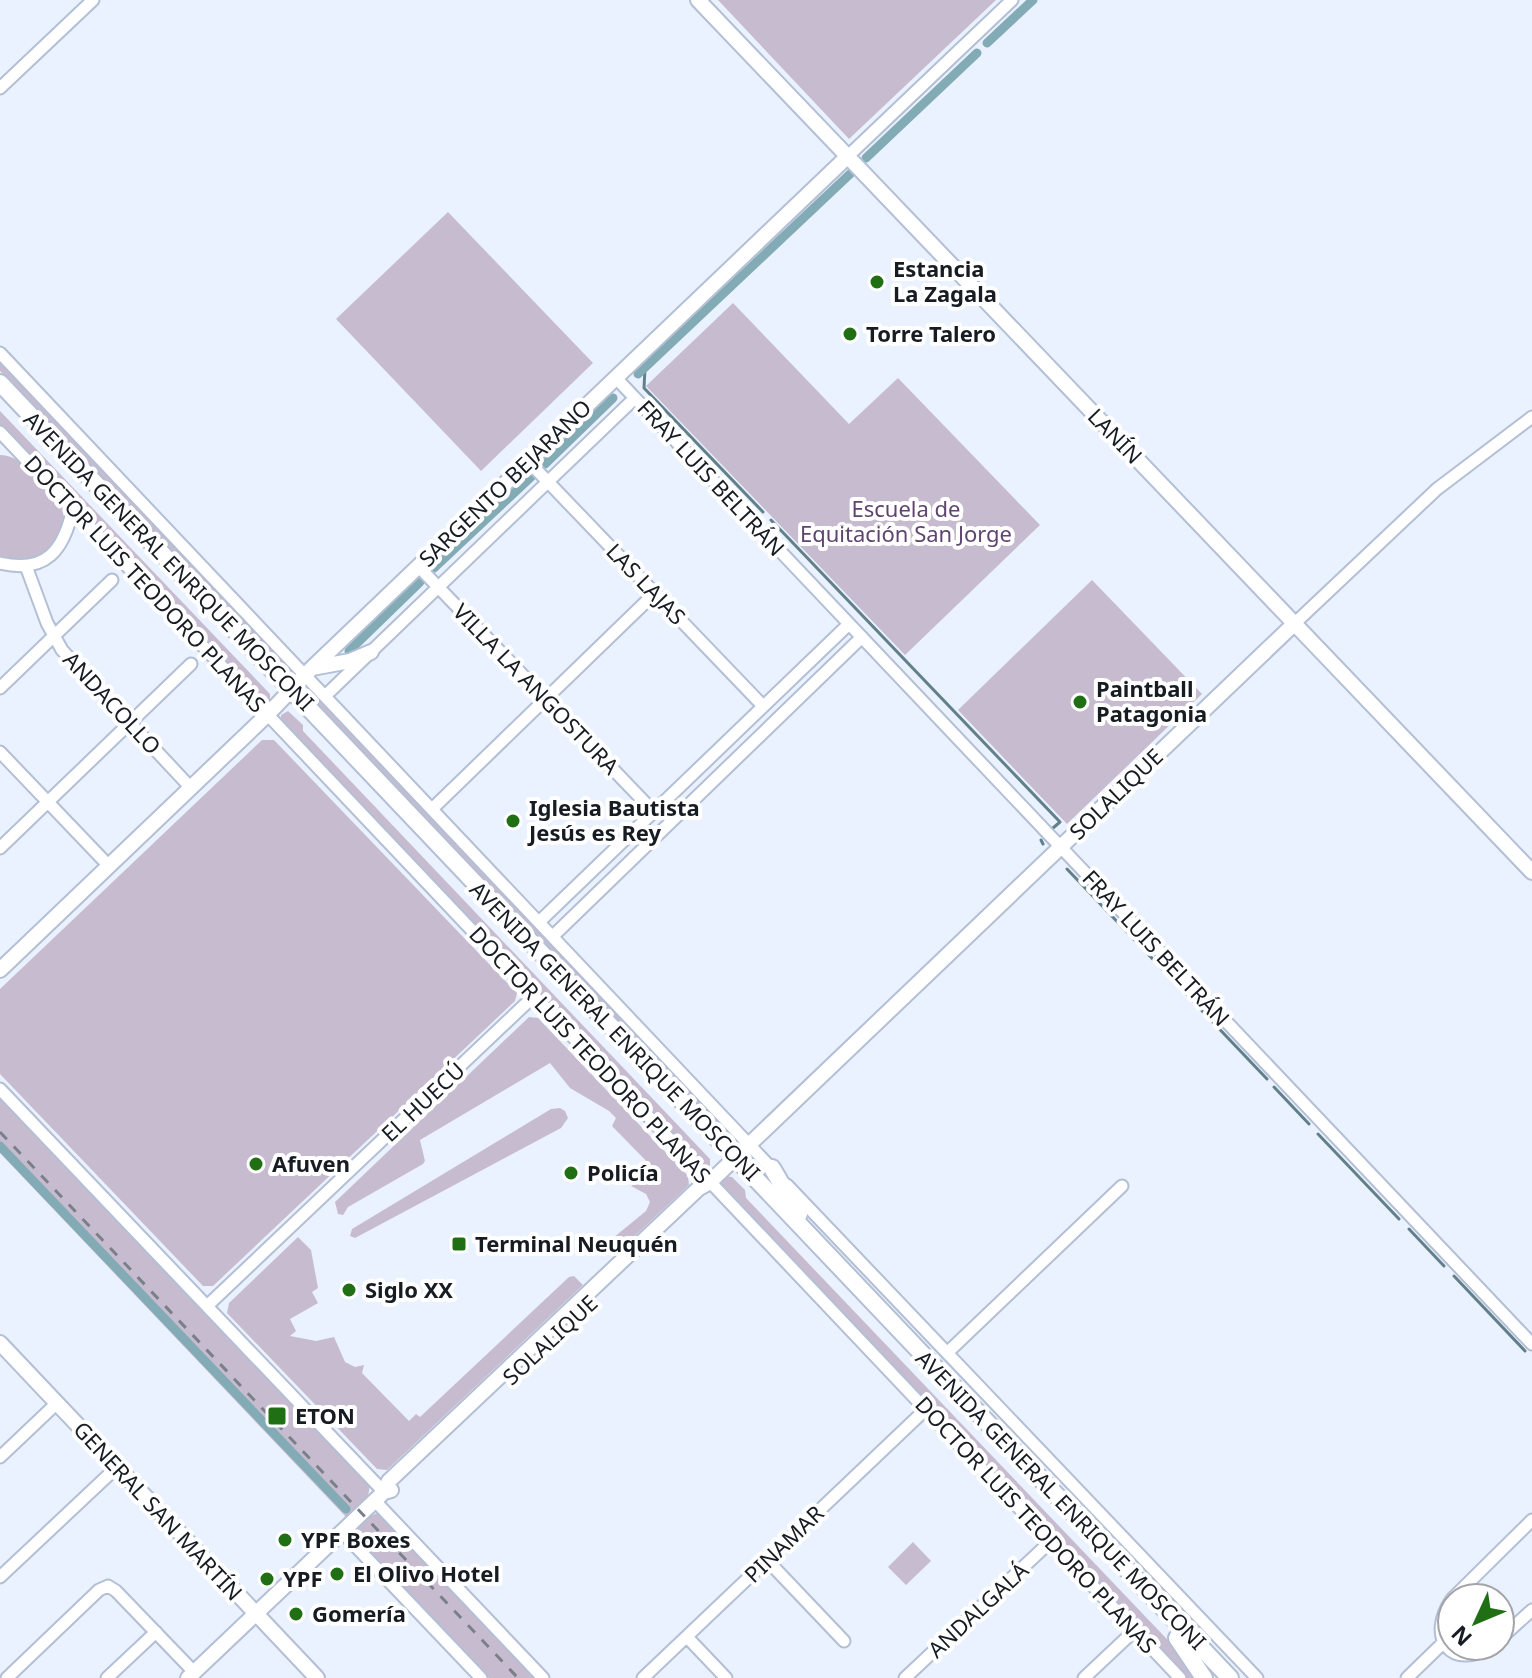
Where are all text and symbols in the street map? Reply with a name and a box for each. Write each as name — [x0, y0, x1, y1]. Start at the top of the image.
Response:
place label: Estancia La Zagala — [893, 253, 997, 308]
marker: Estancia La Zagala — [868, 273, 886, 291]
place label: Torre Talero — [866, 318, 996, 348]
marker: Torre Talero — [841, 325, 859, 343]
street label: SARGENTO BEJARANO — [412, 392, 597, 573]
street label: FRAY LUIS BELTRÁN — [632, 393, 792, 562]
street label: LANÍN — [1082, 401, 1150, 470]
street label: AVENIDA GENERAL ENRIQUE MOSCONI — [18, 404, 321, 717]
street label: DOCTOR LUIS TEODORO PLANAS — [18, 448, 273, 718]
park label: Escuela de Equitación San Jorge — [800, 493, 1012, 548]
street label: LAS LAJAS — [600, 536, 693, 630]
street label: VILLA LA ANGOSTURA — [447, 596, 627, 781]
street label: ANDACOLLO — [57, 644, 168, 760]
place label: Paintball Patagonia — [1096, 673, 1207, 728]
marker: Paintball Patagonia — [1071, 693, 1089, 711]
street label: SOLALIQUE — [1062, 741, 1169, 846]
place label: Iglesia Bautista Jesús es Rey — [527, 792, 700, 847]
marker: Iglesia Bautista Jesús es Rey — [504, 812, 522, 830]
street label: FRAY LUIS BELTRÁN — [1077, 863, 1237, 1032]
street label: AVENIDA GENERAL ENRIQUE MOSCONI — [464, 874, 767, 1187]
street label: DOCTOR LUIS TEODORO PLANAS — [463, 919, 718, 1189]
street label: EL HUECÚ — [374, 1055, 471, 1148]
place label: Afuven — [272, 1148, 350, 1178]
marker: Afuven — [247, 1155, 265, 1173]
place label: Policía — [587, 1157, 659, 1187]
marker: Policía — [562, 1164, 580, 1182]
place label: Terminal Neuquén — [475, 1228, 678, 1258]
marker: Terminal Neuquén — [450, 1235, 468, 1253]
place label: Siglo XX — [365, 1274, 453, 1304]
marker: Siglo XX — [340, 1281, 358, 1299]
street label: SOLALIQUE — [495, 1288, 603, 1391]
street label: AVENIDA GENERAL ENRIQUE MOSCONI — [910, 1343, 1213, 1656]
street label: DOCTOR LUIS TEODORO PLANAS — [909, 1389, 1164, 1659]
place label: ETON — [295, 1400, 355, 1430]
marker: ETON — [266, 1405, 288, 1427]
street label: GENERAL SAN MARTÍN — [68, 1414, 250, 1606]
street label: PINAMAR — [737, 1498, 830, 1589]
place label: YPF Boxes — [301, 1524, 411, 1554]
marker: YPF Boxes — [276, 1531, 294, 1549]
street label: ANDALGALÁ — [921, 1554, 1035, 1664]
place label: El Olivo Hotel — [353, 1558, 500, 1588]
place label: YPF — [283, 1563, 323, 1593]
marker: El Olivo Hotel — [328, 1565, 346, 1583]
marker: YPF — [258, 1570, 276, 1588]
north arrow — [1436, 1582, 1516, 1662]
place label: Gomería — [312, 1598, 406, 1628]
marker: Gomería — [287, 1605, 305, 1623]
text: N — [1444, 1620, 1478, 1653]

